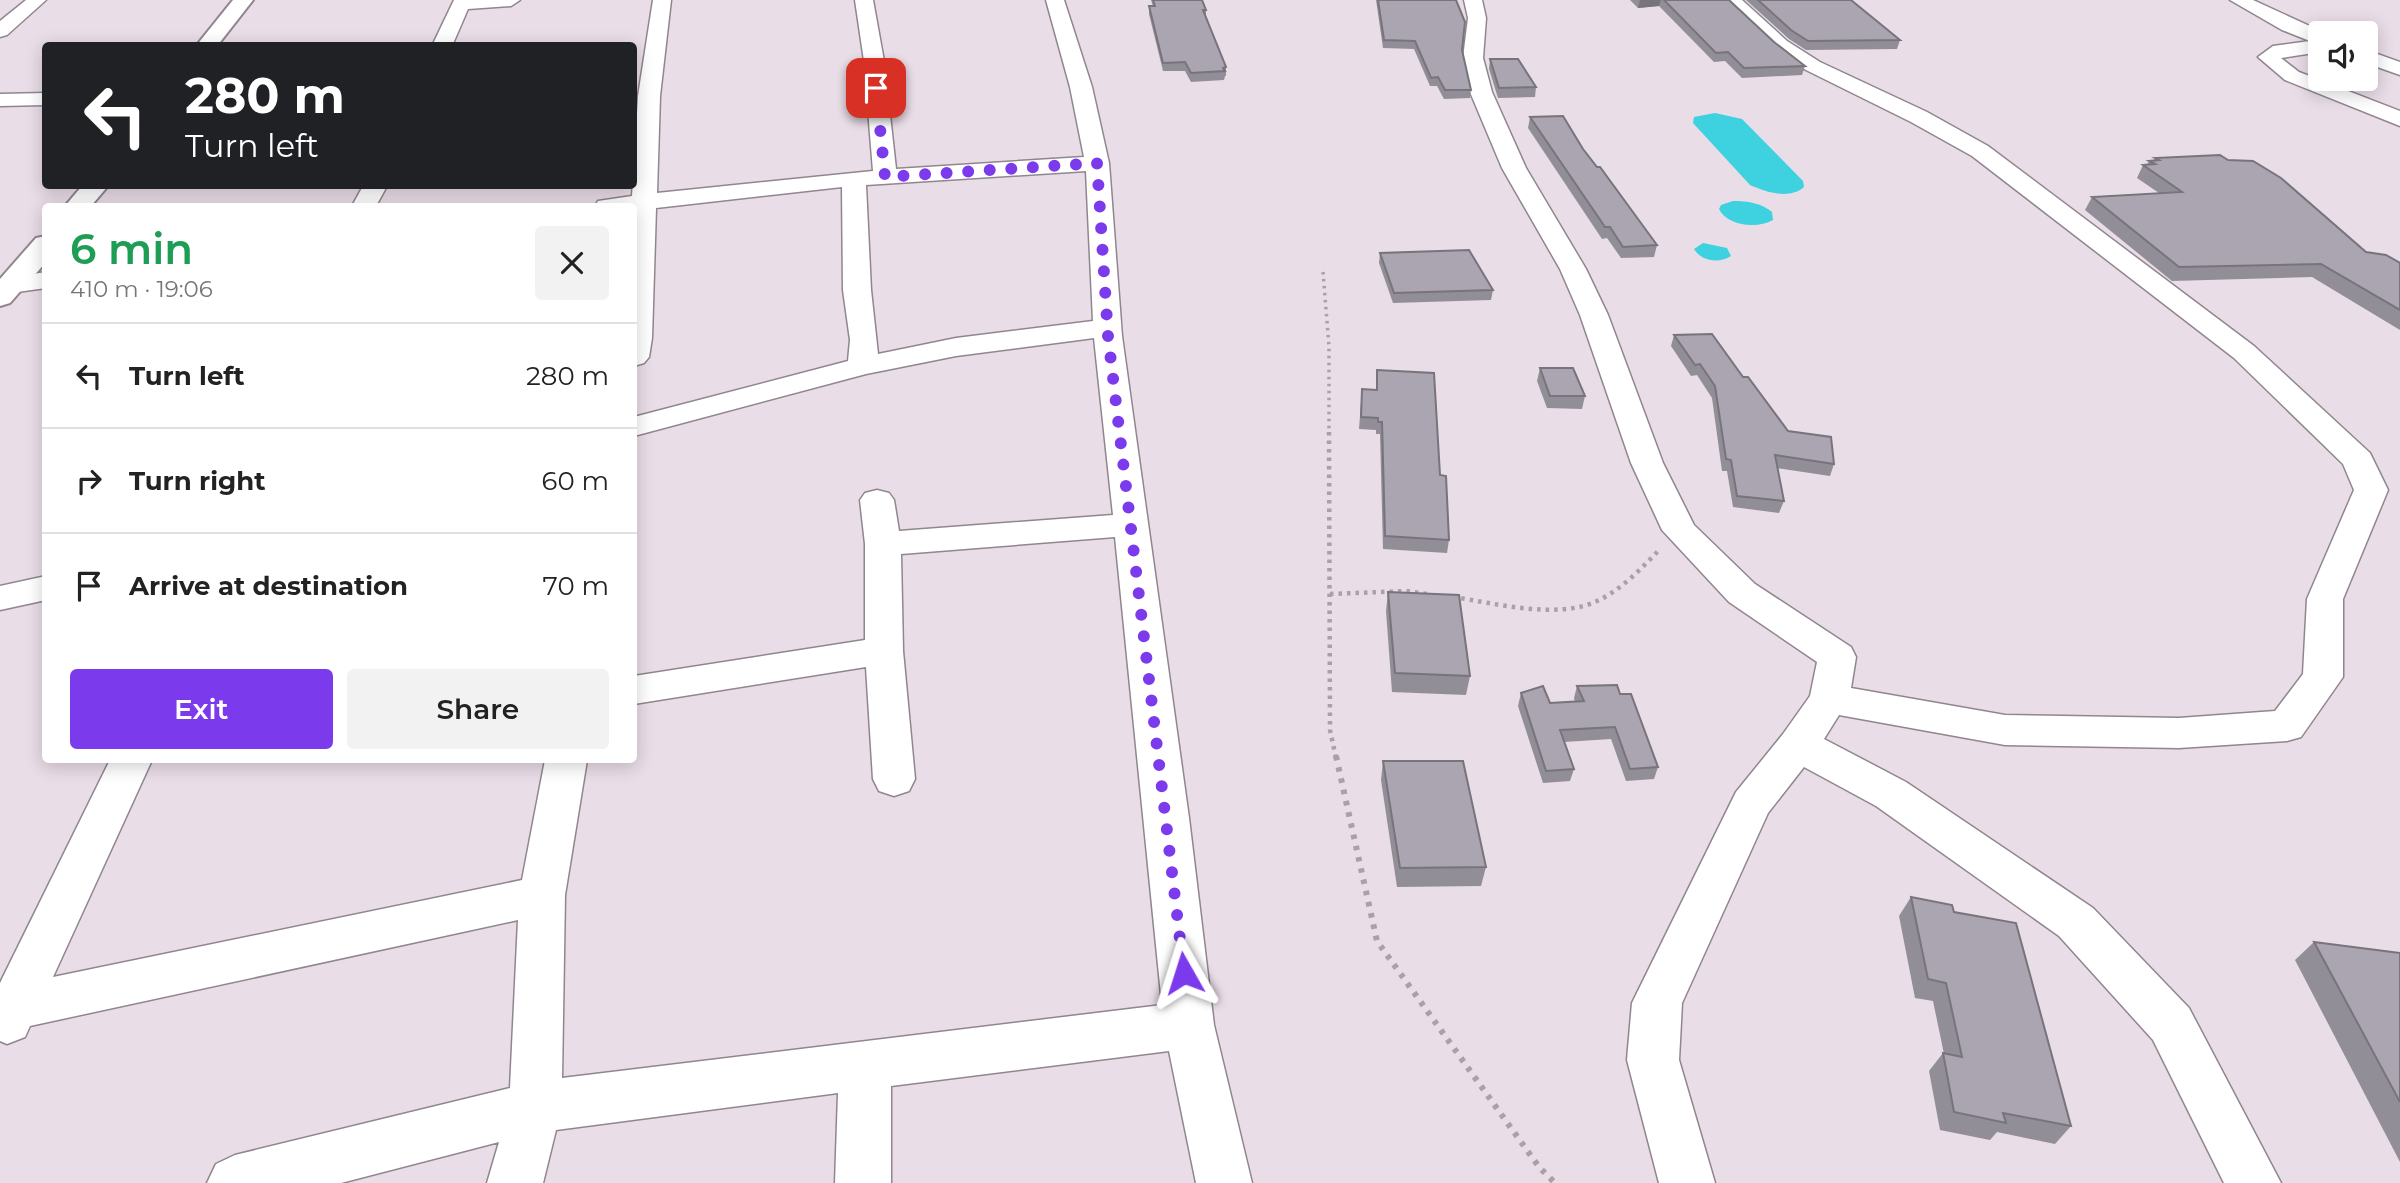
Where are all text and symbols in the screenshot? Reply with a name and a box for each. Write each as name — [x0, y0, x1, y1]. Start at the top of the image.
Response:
map controls — [2308, 21, 2378, 91]
button: sound — [2308, 21, 2378, 91]
pin — [846, 58, 906, 118]
text: 280 m — [185, 66, 345, 125]
icon: arrive — [857, 69, 895, 107]
icon: left — [70, 70, 161, 161]
text: Turn left — [185, 126, 319, 165]
text: 6 min — [70, 223, 193, 275]
button: close — [535, 226, 609, 300]
text: 410 m · 19:06 — [70, 275, 213, 303]
icon: left — [70, 357, 108, 395]
text: Turn left — [129, 360, 245, 392]
text: 280 m — [526, 360, 609, 392]
icon: right — [70, 462, 108, 500]
text: Turn right — [129, 465, 265, 497]
text: 60 m — [542, 465, 609, 497]
icon: arrive — [70, 567, 108, 605]
text: Arrive at destination — [129, 570, 408, 602]
text: 70 m — [543, 570, 609, 602]
button: Exit — [70, 669, 333, 749]
button: Share — [347, 669, 609, 749]
position arrow — [1147, 936, 1221, 1010]

